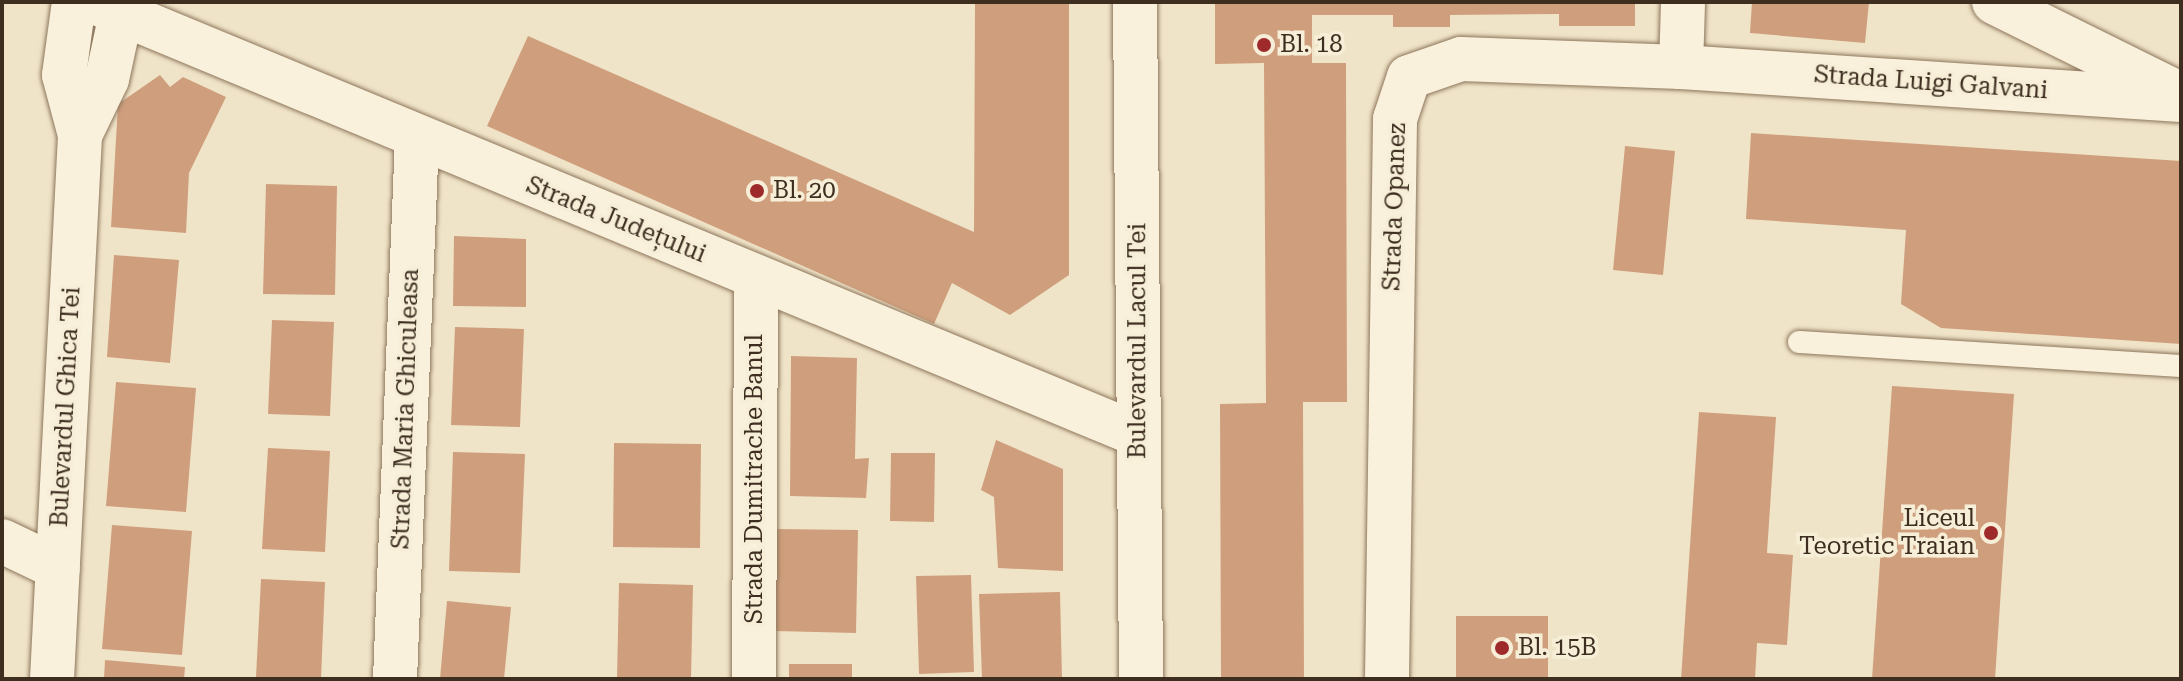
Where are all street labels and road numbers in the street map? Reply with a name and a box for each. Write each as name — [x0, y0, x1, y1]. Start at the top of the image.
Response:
street label: Strada Luigi Galvani — [1813, 60, 2049, 106]
street label: Strada Opanez — [1378, 123, 1412, 291]
street label: Strada Județului — [522, 171, 710, 269]
street label: Bulevardul Lacul Tei — [1124, 223, 1152, 459]
street label: Strada Maria Ghiculeasa — [387, 268, 425, 550]
street label: Bulevardul Ghica Tei — [45, 286, 87, 528]
street label: Strada Dumitrache Banul — [741, 334, 769, 624]

